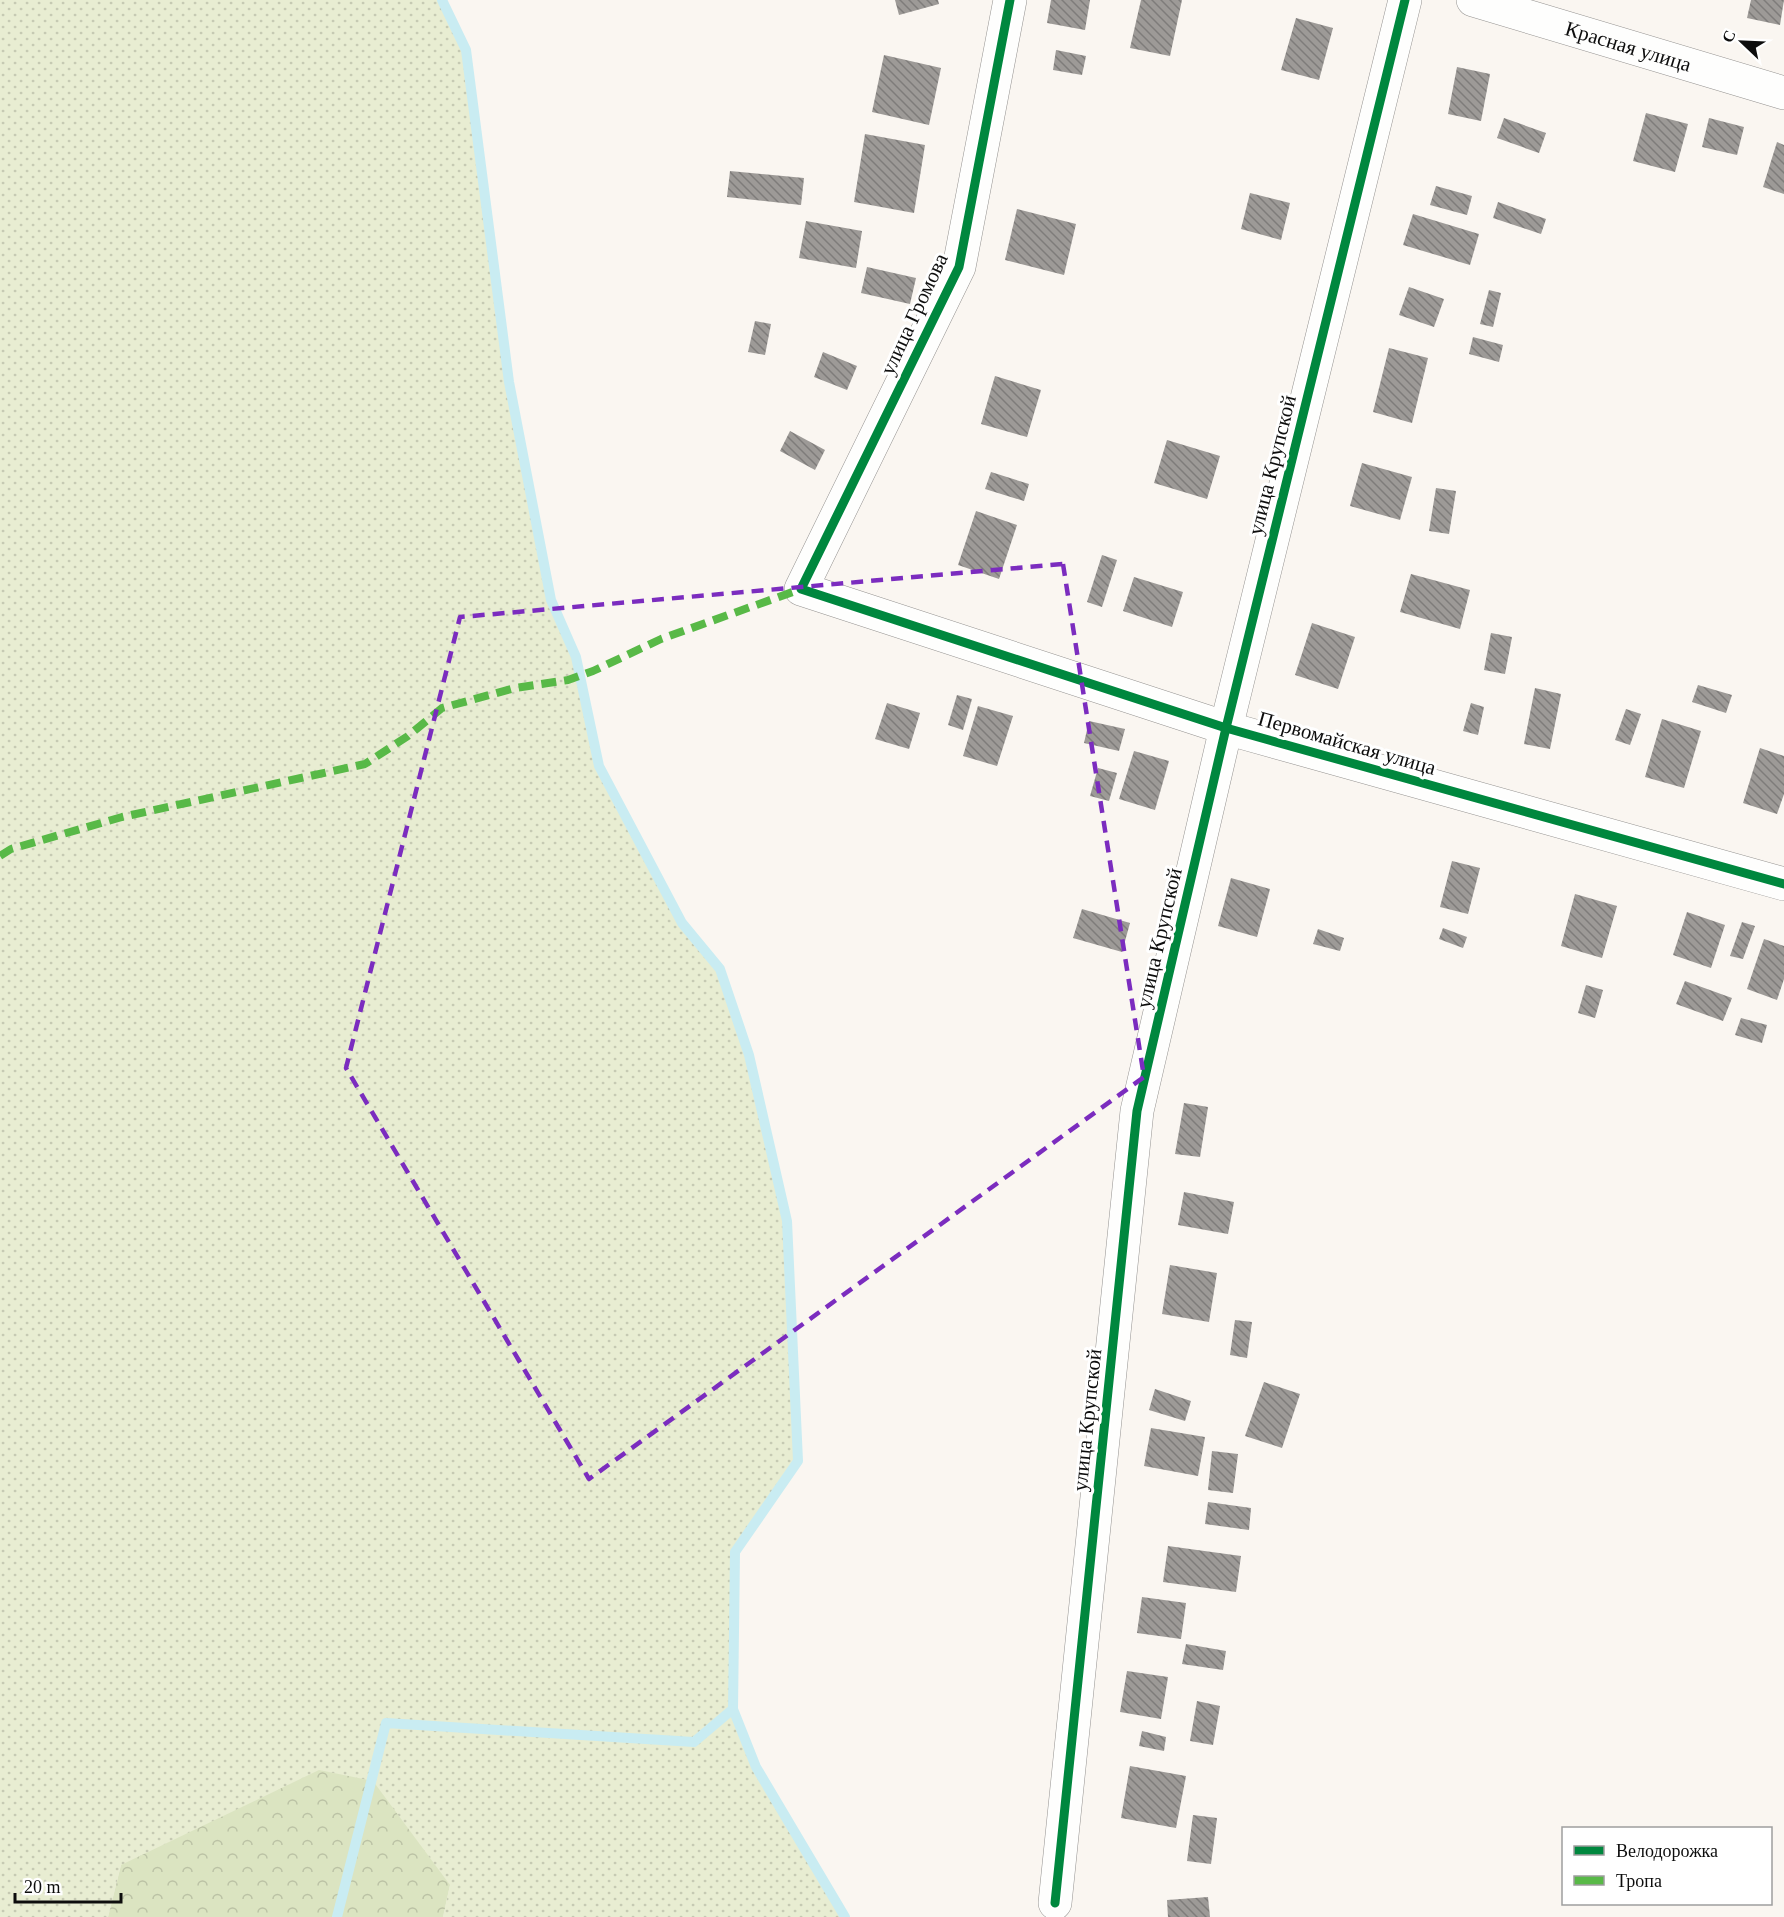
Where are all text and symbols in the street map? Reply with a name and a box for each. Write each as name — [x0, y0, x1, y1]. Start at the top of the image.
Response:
north arrow — [1712, 12, 1772, 72]
street label: Красная улица — [1562, 16, 1695, 77]
text: С — [1719, 28, 1739, 45]
street label: улица Громова — [875, 249, 953, 379]
street label: улица Крупской — [1243, 393, 1301, 537]
street label: Первомайская улица — [1255, 706, 1439, 780]
street label: улица Крупской — [1131, 865, 1187, 1011]
street label: улица Крупской — [1068, 1347, 1106, 1493]
legend — [1562, 1827, 1772, 1905]
text: Велодорожка — [1616, 1841, 1718, 1861]
scale bar — [15, 1866, 122, 1904]
text: Тропа — [1616, 1871, 1662, 1891]
text: 20 m — [24, 1877, 61, 1897]

